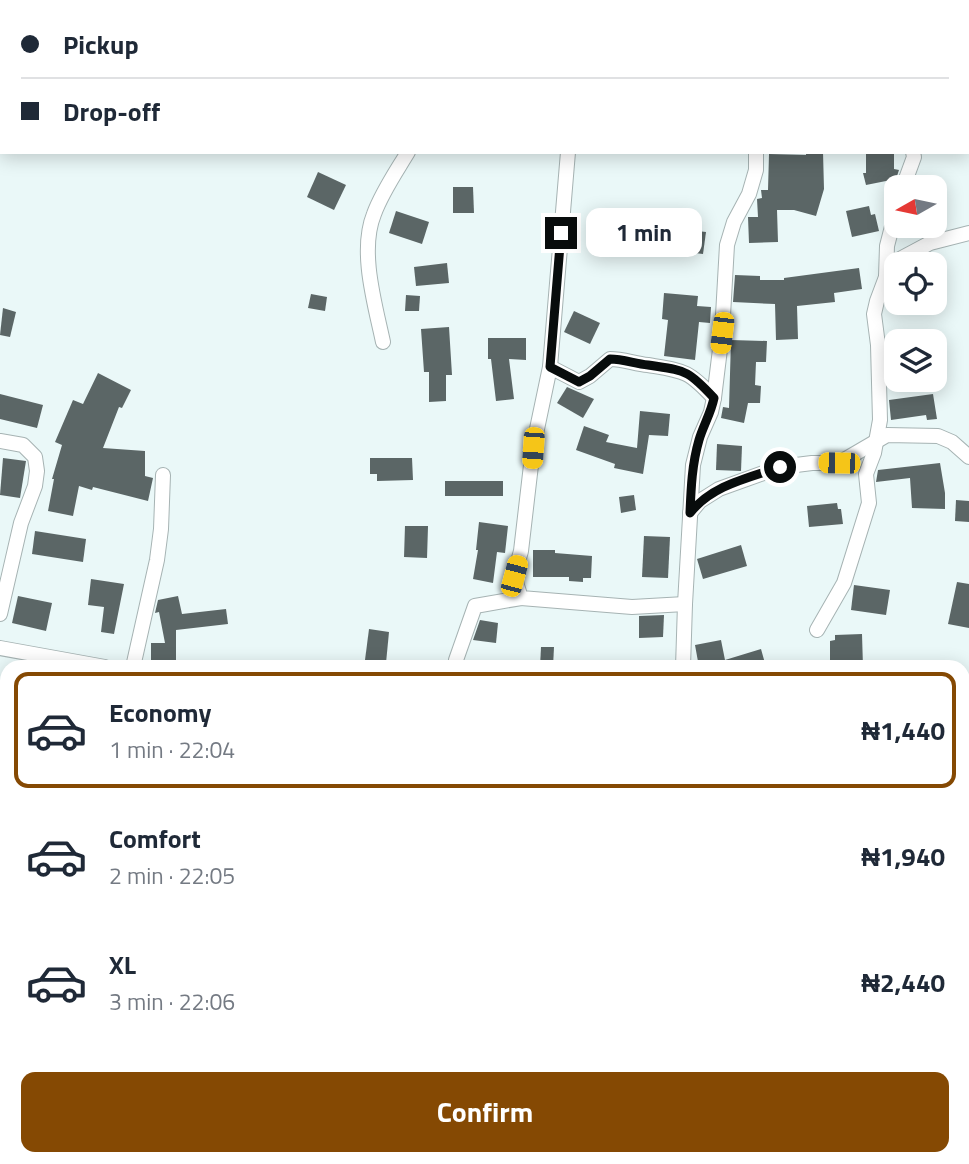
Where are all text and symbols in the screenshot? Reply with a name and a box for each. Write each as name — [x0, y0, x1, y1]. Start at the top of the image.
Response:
text: Pickup — [63, 25, 139, 64]
text: Drop-off — [63, 92, 160, 131]
north arrow — [884, 175, 947, 238]
map controls — [884, 175, 947, 392]
callout: 1 min — [586, 208, 701, 258]
text: 1 min — [616, 215, 672, 250]
route end — [545, 217, 577, 249]
button: locate — [884, 252, 947, 315]
car — [710, 311, 735, 355]
button: layers — [884, 329, 947, 392]
car — [522, 426, 545, 470]
route start — [764, 451, 796, 483]
car — [818, 452, 861, 474]
car — [499, 553, 530, 599]
text: Economy — [109, 693, 211, 732]
icon: car — [25, 699, 88, 762]
text: ₦1,440 — [861, 711, 945, 750]
text: 1 min · 22:04 — [109, 732, 235, 767]
text: Comfort — [109, 819, 201, 858]
icon: car — [25, 825, 88, 888]
text: ₦1,940 — [861, 837, 945, 876]
text: 2 min · 22:05 — [109, 858, 235, 893]
text: XL — [109, 945, 136, 984]
icon: car — [25, 951, 88, 1014]
text: ₦2,440 — [861, 963, 945, 1002]
text: 3 min · 22:06 — [109, 984, 235, 1019]
button: Confirm — [21, 1072, 949, 1152]

